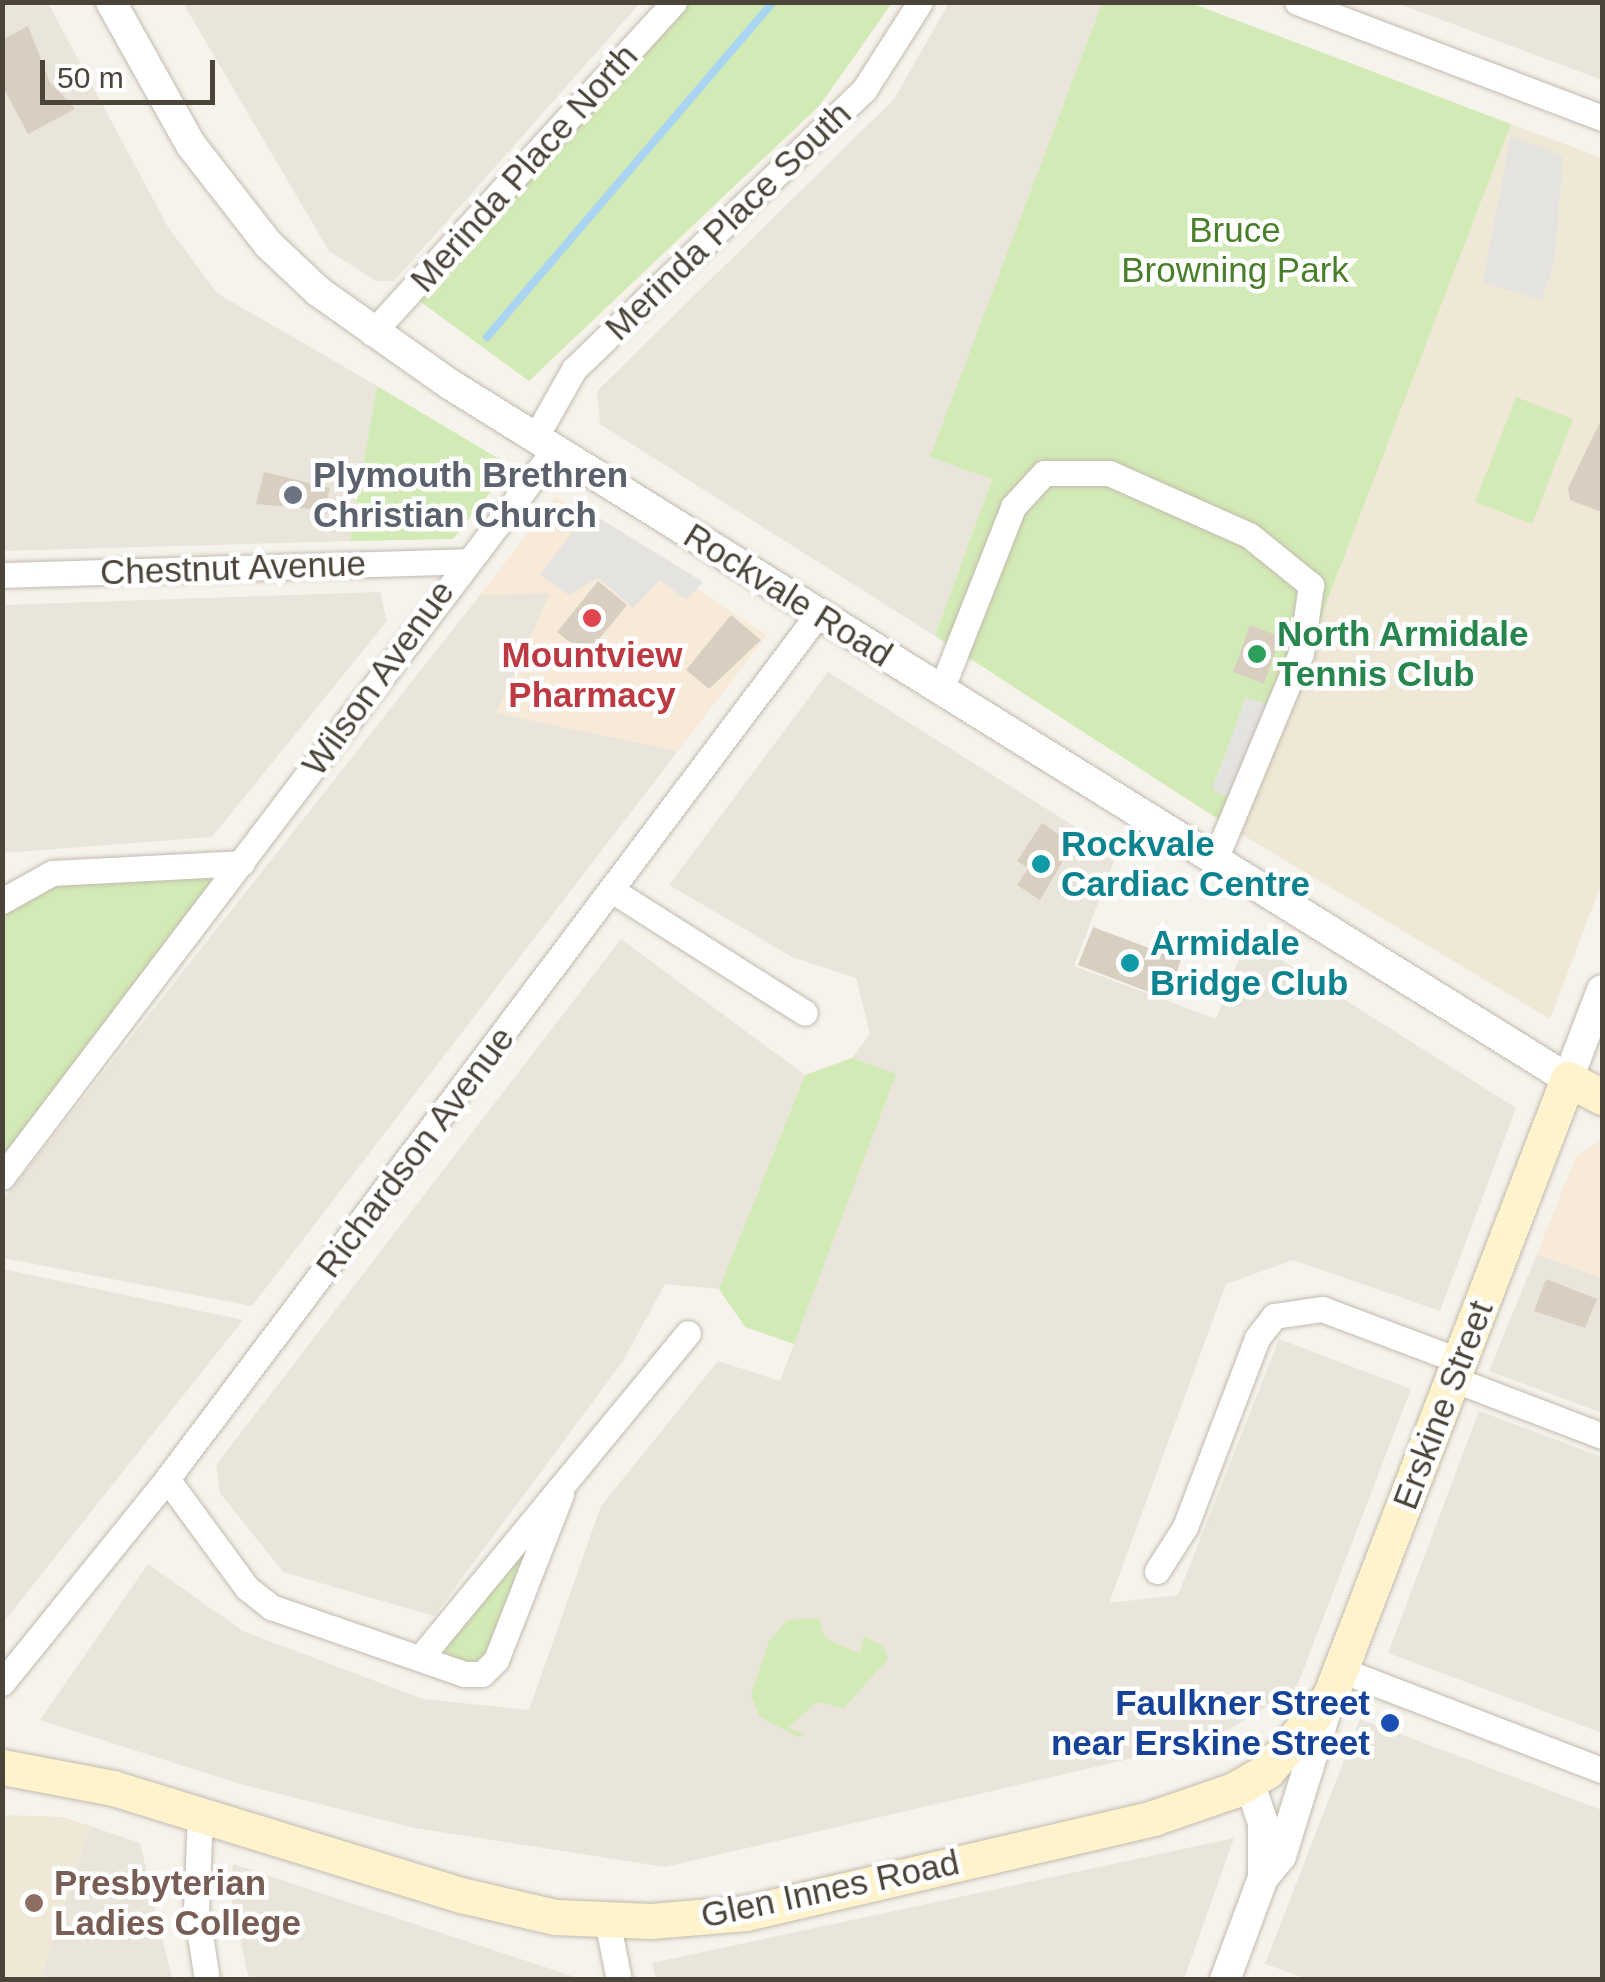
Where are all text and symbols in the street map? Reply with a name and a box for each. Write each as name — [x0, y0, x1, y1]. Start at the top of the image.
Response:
street label: Merinda Place North — [402, 35, 646, 301]
scale bar — [45, 40, 220, 102]
text: 50 m — [57, 61, 124, 94]
street label: Merinda Place South — [597, 93, 859, 349]
park label: Bruce Browning Park — [1121, 209, 1349, 291]
place label: Plymouth Brethren Christian Church — [313, 454, 628, 536]
marker: Plymouth Brethren Christian Church — [282, 484, 304, 506]
street label: Rockvale Road — [676, 514, 900, 676]
street label: Chestnut Avenue — [98, 542, 368, 594]
street label: Wilson Avenue — [293, 571, 463, 785]
marker: Mountview Pharmacy — [581, 607, 603, 629]
place label: North Armidale Tennis Club — [1277, 613, 1530, 695]
place label: Mountview Pharmacy — [502, 634, 682, 716]
marker: North Armidale Tennis Club — [1246, 643, 1268, 665]
place label: Rockvale Cardiac Centre — [1061, 823, 1310, 905]
marker: Rockvale Cardiac Centre — [1030, 853, 1052, 875]
place label: Armidale Bridge Club — [1150, 922, 1348, 1004]
marker: Armidale Bridge Club — [1119, 952, 1141, 974]
street label: Richardson Avenue — [307, 1018, 523, 1286]
street label: Erskine Street — [1384, 1295, 1502, 1515]
place label: Faulkner Street near Erskine Street — [1051, 1682, 1370, 1764]
marker: Faulkner Street near Erskine Street — [1379, 1712, 1401, 1734]
street label: Glen Innes Road — [697, 1841, 963, 1937]
place label: Presbyterian Ladies College — [54, 1862, 301, 1944]
marker: Presbyterian Ladies College — [23, 1892, 45, 1914]

